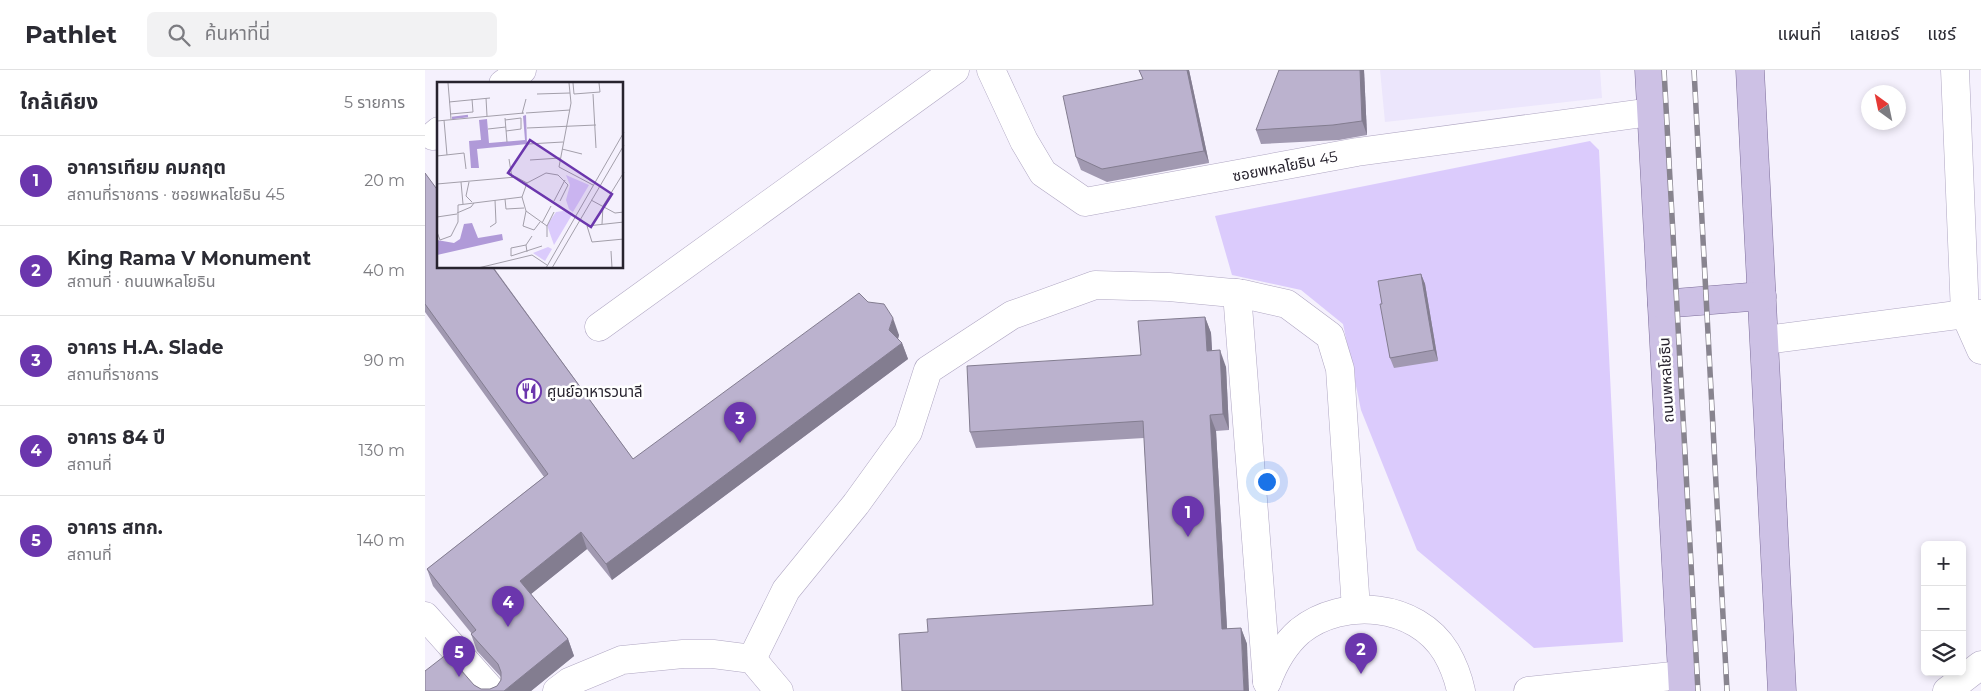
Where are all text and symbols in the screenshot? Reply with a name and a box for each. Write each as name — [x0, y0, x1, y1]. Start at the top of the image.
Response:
search box — [147, 12, 497, 57]
text: Pathlet — [25, 20, 117, 49]
icon: search — [165, 21, 193, 49]
text: ค้นหาที่นี่ — [205, 22, 270, 45]
text: แผนที่ — [1777, 23, 1821, 45]
text: เลเยอร์ — [1849, 23, 1899, 45]
text: แชร์ — [1927, 23, 1956, 45]
inset map — [437, 82, 624, 269]
north arrow — [1861, 85, 1906, 130]
text: ใกล้เคียง — [20, 89, 98, 114]
text: 5 รายการ — [344, 93, 405, 112]
street label: ซอยพหลโยธิน 45 — [1231, 147, 1339, 185]
text: อาคารเทียม คมกฤต — [67, 156, 226, 179]
text: 1 — [33, 171, 39, 190]
text: 20 m — [364, 171, 405, 190]
text: สถานที่ราชการ · ซอยพหลโยธิน 45 — [67, 185, 285, 204]
text: King Rama V Monument — [67, 247, 311, 270]
text: 2 — [31, 261, 41, 280]
text: 40 m — [363, 261, 405, 280]
text: สถานที่ · ถนนพหลโยธิน — [67, 272, 216, 291]
text: อาคาร H.A. Slade — [67, 336, 224, 359]
street label: ถนนพหลโยธิน — [1654, 337, 1678, 423]
text: 3 — [31, 351, 41, 370]
text: 90 m — [363, 351, 405, 370]
text: สถานที่ราชการ — [67, 365, 159, 384]
restaurant icon: ศูนย์อาหารวนาลี — [516, 378, 542, 404]
place label: ศูนย์อาหารวนาลี — [547, 382, 643, 401]
pin: 3 — [724, 402, 756, 443]
text: อาคาร 84 ปี — [67, 426, 165, 449]
text: 4 — [30, 441, 42, 460]
text: 130 m — [358, 441, 405, 460]
text: สถานที่ — [67, 455, 112, 474]
your location — [1254, 469, 1280, 495]
pin: 1 — [1172, 496, 1204, 537]
text: อาคาร สทก. — [67, 516, 163, 539]
text: 5 — [31, 531, 41, 550]
text: 140 m — [357, 531, 405, 550]
map controls — [1921, 541, 1966, 676]
button: + — [1921, 541, 1966, 586]
text: สถานที่ — [67, 545, 112, 564]
pin: 4 — [492, 586, 524, 627]
button: − — [1921, 586, 1966, 631]
button: layers — [1921, 631, 1966, 676]
pin: 2 — [1345, 633, 1377, 674]
pin: 5 — [443, 636, 475, 677]

